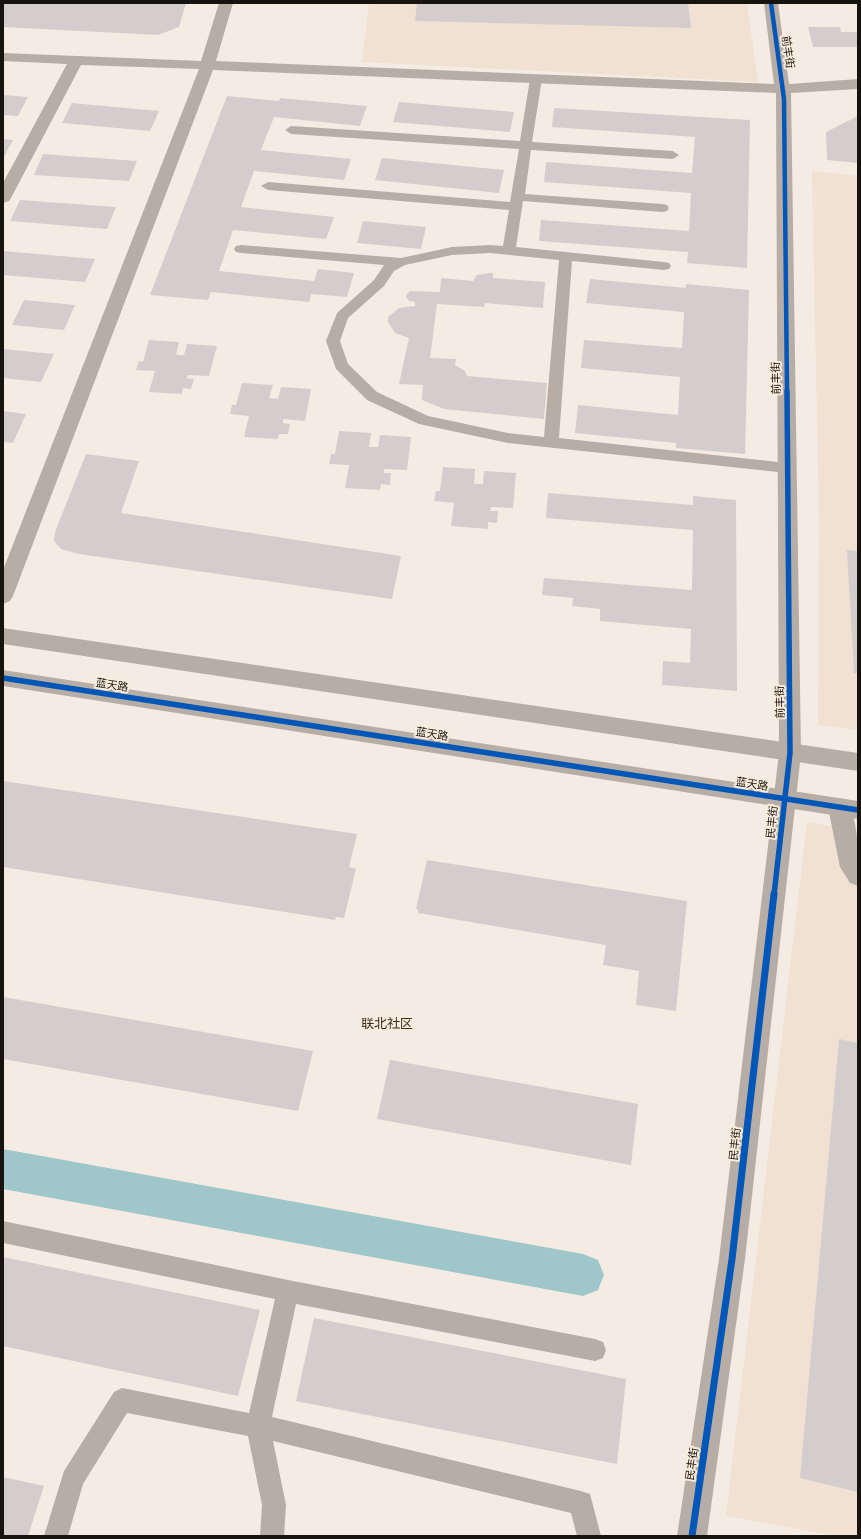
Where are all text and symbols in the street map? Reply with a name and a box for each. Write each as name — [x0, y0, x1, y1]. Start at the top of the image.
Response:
street label: 前丰街 — [779, 35, 797, 69]
street label: 前丰街 — [769, 361, 783, 395]
street label: 蓝天路 — [95, 676, 129, 694]
street label: 前丰街 — [773, 685, 787, 719]
street label: 蓝天路 — [415, 725, 449, 743]
street label: 蓝天路 — [735, 775, 769, 793]
street label: 民丰街 — [764, 805, 780, 839]
district label: 联北社区 — [361, 1016, 413, 1032]
street label: 民丰街 — [727, 1127, 743, 1161]
street label: 民丰街 — [683, 1447, 701, 1481]

